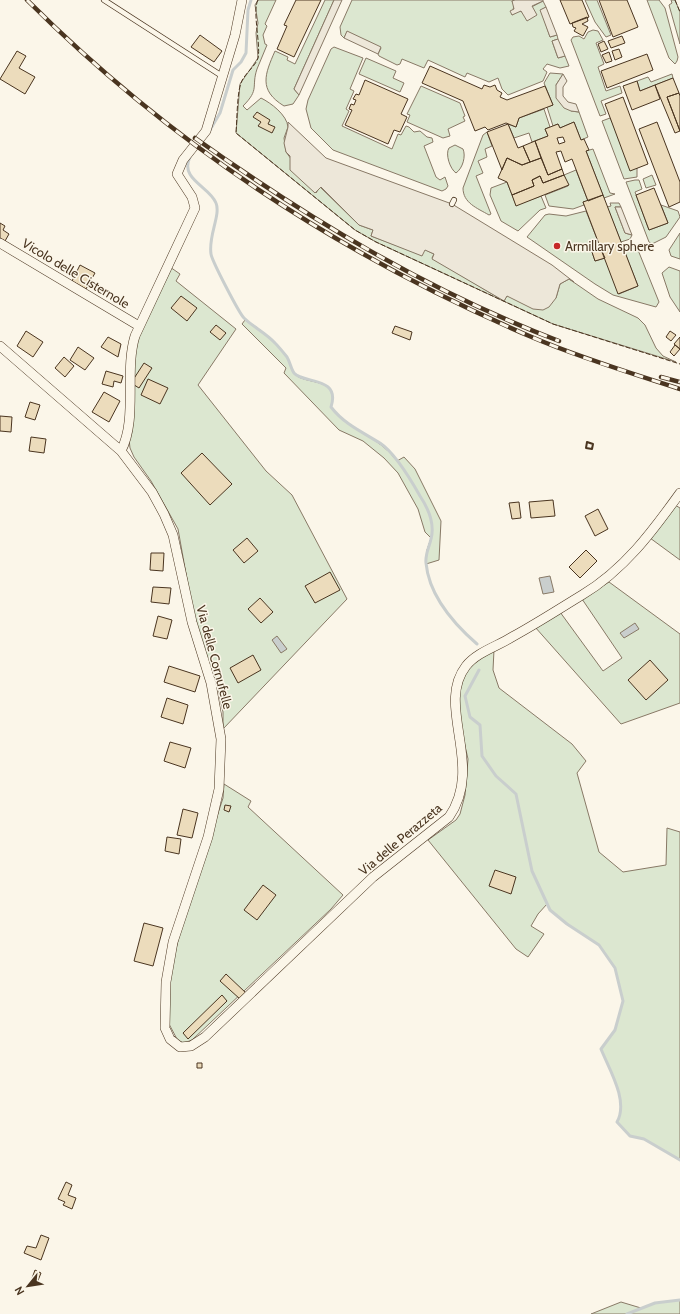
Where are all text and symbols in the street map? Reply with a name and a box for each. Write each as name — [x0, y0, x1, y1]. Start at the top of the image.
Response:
street label: Vicolo delle Cisternole — [19, 235, 133, 312]
place label: Armillary sphere — [565, 238, 655, 254]
marker: Armillary sphere — [552, 241, 562, 251]
street label: Via delle Cornufelle — [193, 603, 237, 711]
street label: Via delle Perazzeta — [355, 799, 445, 878]
north arrow — [8, 1266, 48, 1306]
text: N — [11, 1284, 27, 1298]

